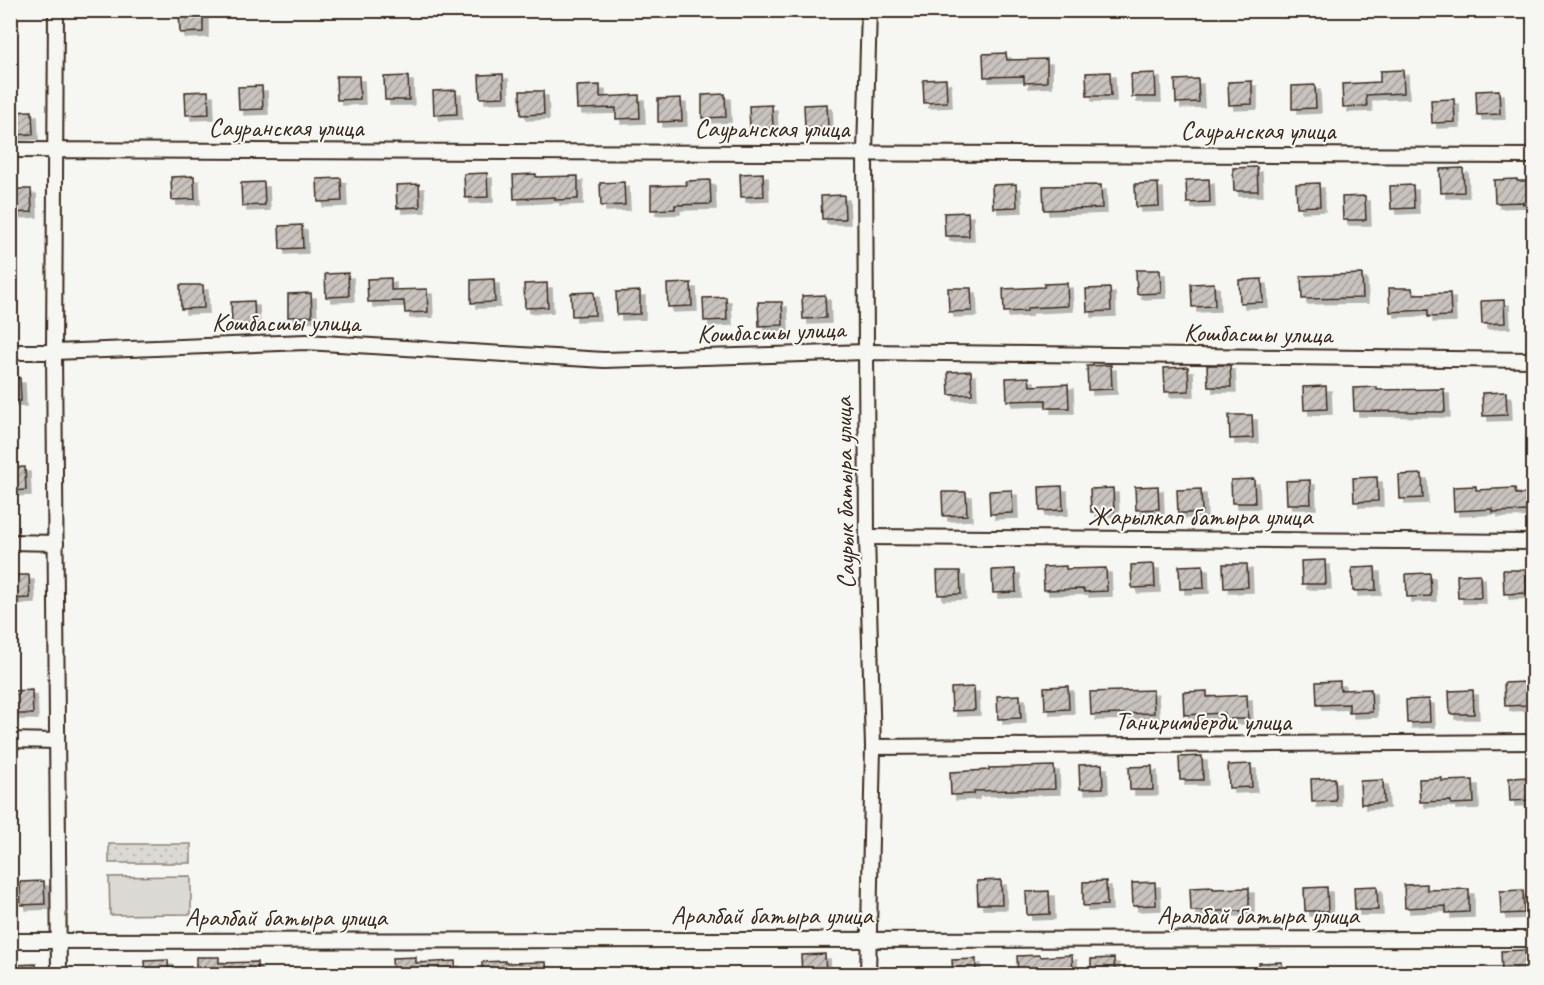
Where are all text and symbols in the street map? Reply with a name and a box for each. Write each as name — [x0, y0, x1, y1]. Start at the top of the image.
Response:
street label: Сауранская улица — [209, 111, 365, 144]
street label: Сауранская улица — [695, 112, 851, 145]
street label: Сауранская улица — [1181, 114, 1337, 147]
street label: Кошбасшы улица — [212, 306, 362, 339]
street label: Кошбасшы улица — [696, 312, 848, 351]
street label: Кошбасшы улица — [1184, 316, 1335, 351]
street label: Саурык батыра улица — [826, 395, 863, 589]
street label: Жарылкап батыра улица — [1088, 500, 1314, 533]
street label: Таниримберди улица — [1115, 705, 1293, 738]
street label: Аралбай батыра улица — [671, 899, 875, 932]
street label: Аралбай батыра улица — [1157, 899, 1361, 932]
street label: Аралбай батыра улица — [185, 901, 389, 934]

